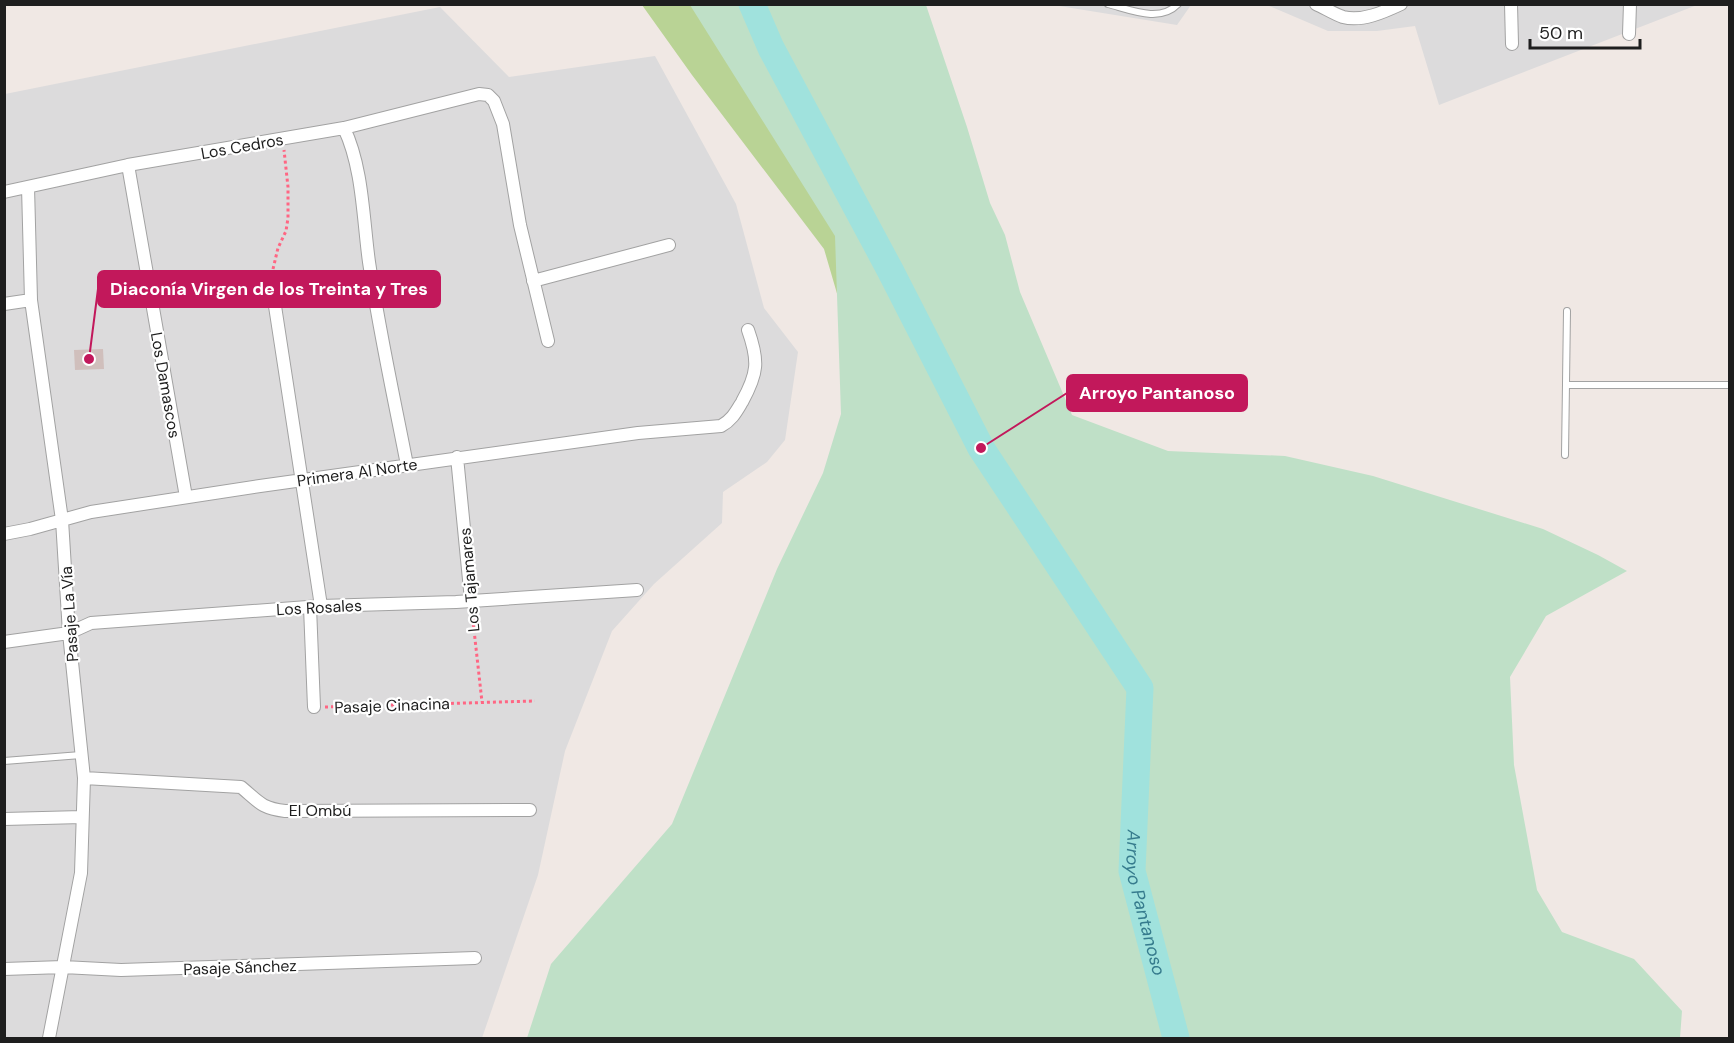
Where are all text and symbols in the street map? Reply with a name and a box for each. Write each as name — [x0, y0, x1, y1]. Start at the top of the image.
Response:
scale bar — [1530, 12, 1640, 50]
text: 50 m — [1539, 21, 1583, 45]
street label: Los Cedros — [199, 129, 285, 164]
callout: Diaconía Virgen de los Treinta y Tres — [98, 271, 440, 307]
text: Diaconía Virgen de los Treinta y Tres — [110, 277, 428, 301]
street label: Los Damascos — [146, 330, 185, 440]
callout: Arroyo Pantanoso — [1067, 375, 1247, 411]
text: Arroyo Pantanoso — [1079, 381, 1235, 405]
street label: Primera Al Norte — [296, 454, 419, 491]
street label: Los Tajamares — [454, 527, 485, 633]
street label: Pasaje La Vía — [56, 565, 83, 663]
street label: Los Rosales — [276, 595, 362, 620]
street label: Pasaje Cinacina — [334, 693, 450, 718]
street label: El Ombú — [289, 800, 351, 821]
water label: Arroyo Pantanoso — [1120, 828, 1171, 978]
street label: Pasaje Sánchez — [183, 955, 297, 980]

